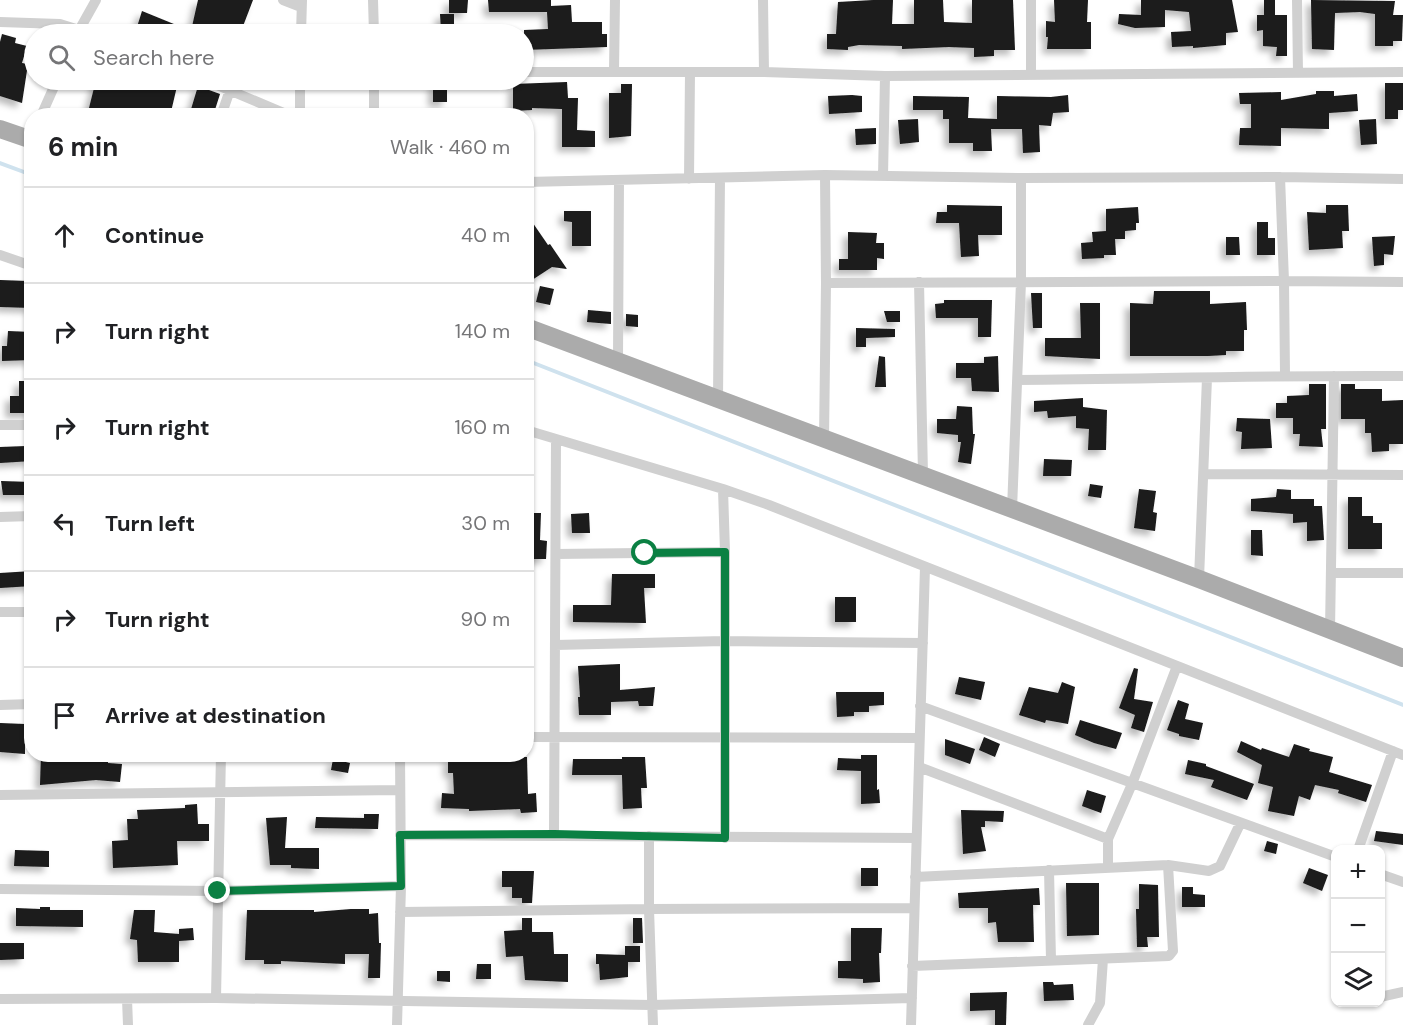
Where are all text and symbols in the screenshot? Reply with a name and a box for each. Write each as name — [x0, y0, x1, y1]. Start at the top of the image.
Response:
search box — [24, 24, 534, 90]
icon: search — [45, 41, 78, 74]
text: Search here — [93, 43, 214, 72]
text: 6 min — [48, 130, 118, 164]
text: Walk · 460 m — [390, 134, 510, 160]
icon: ahead — [48, 219, 81, 252]
text: Continue — [105, 221, 204, 250]
text: 40 m — [461, 222, 510, 248]
icon: right — [48, 315, 81, 348]
text: Turn right — [105, 317, 210, 346]
text: 140 m — [455, 318, 510, 344]
icon: right — [48, 411, 81, 444]
text: Turn right — [105, 413, 210, 442]
text: 160 m — [454, 414, 510, 440]
icon: left — [48, 507, 81, 540]
text: Turn left — [105, 509, 195, 538]
text: 30 m — [461, 510, 510, 536]
route start — [631, 539, 657, 565]
icon: right — [48, 603, 81, 636]
text: Turn right — [105, 605, 210, 634]
text: 90 m — [461, 606, 510, 632]
icon: arrive — [48, 699, 81, 732]
text: Arrive at destination — [105, 701, 326, 730]
map controls — [1331, 845, 1385, 1007]
button: + — [1331, 845, 1385, 899]
route end — [204, 877, 230, 903]
button: − — [1331, 899, 1385, 953]
button: layers — [1331, 953, 1385, 1007]

